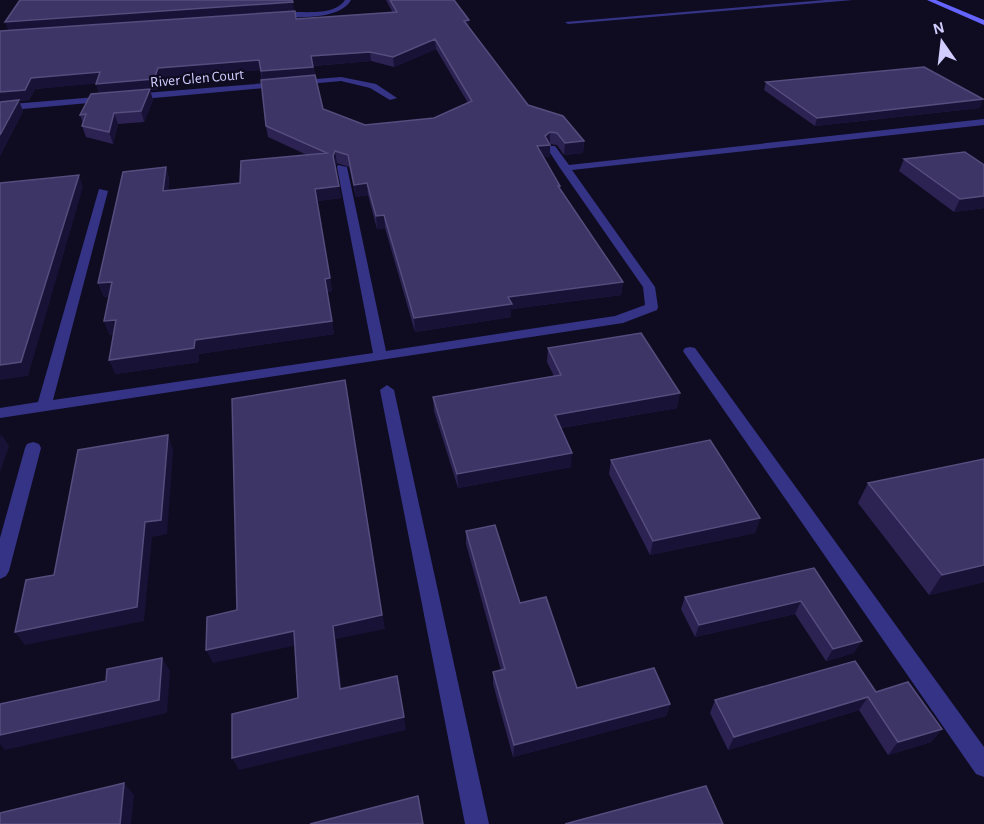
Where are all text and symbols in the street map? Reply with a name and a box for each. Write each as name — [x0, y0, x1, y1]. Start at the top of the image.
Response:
north arrow — [912, 12, 972, 72]
text: N — [931, 19, 946, 38]
street label: River Glen Court — [150, 67, 245, 90]

